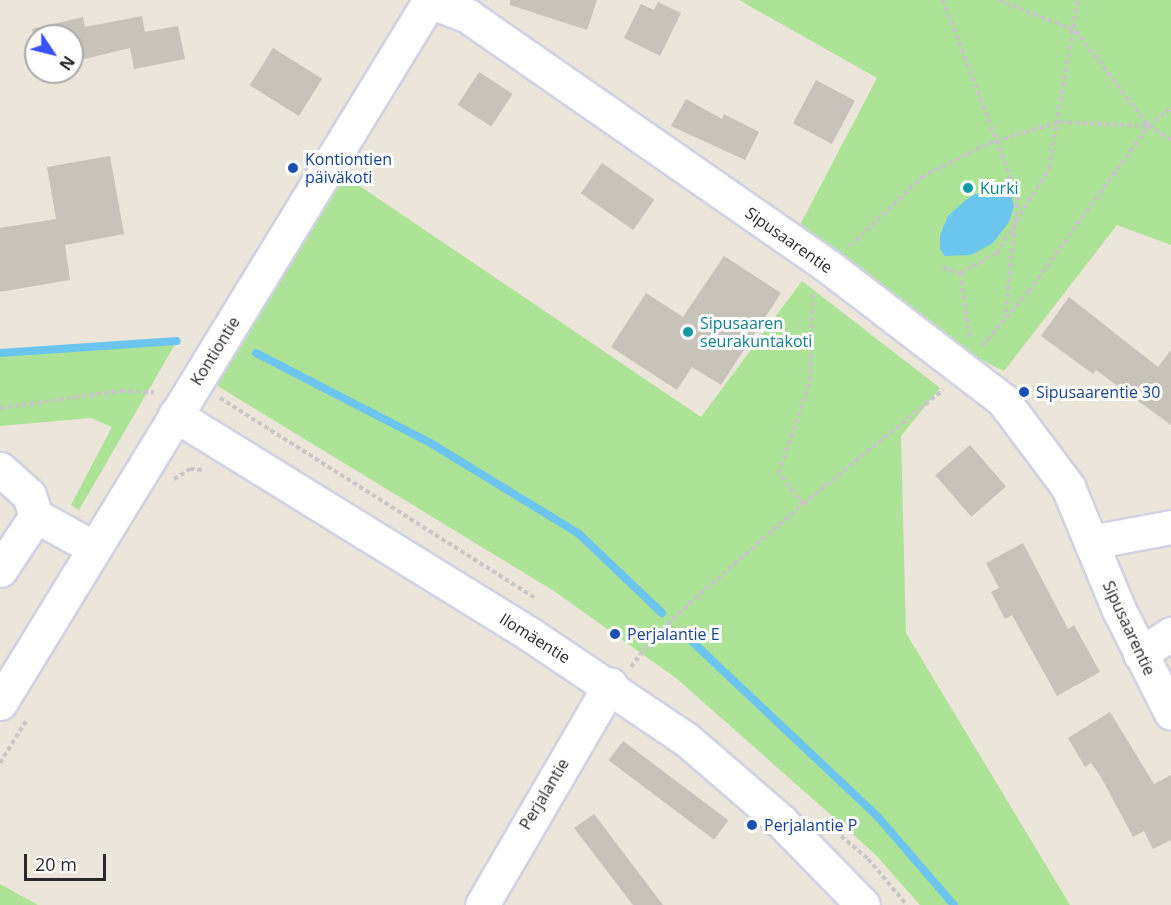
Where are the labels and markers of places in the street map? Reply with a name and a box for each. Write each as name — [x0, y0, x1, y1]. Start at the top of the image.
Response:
place label: Kontiontien päiväkoti — [305, 149, 392, 187]
marker: Kontiontien päiväkoti — [286, 161, 300, 175]
place label: Kurki — [980, 178, 1019, 198]
marker: Kurki — [961, 181, 975, 195]
place label: Sipusaaren seurakuntakoti — [700, 313, 812, 351]
marker: Sipusaaren seurakuntakoti — [681, 325, 695, 339]
place label: Sipusaarentie 30 — [1036, 382, 1160, 402]
marker: Sipusaarentie 30 — [1017, 385, 1031, 399]
place label: Perjalantie E — [627, 624, 720, 644]
marker: Perjalantie E — [608, 627, 622, 641]
place label: Perjalantie P — [764, 815, 857, 835]
marker: Perjalantie P — [745, 818, 759, 832]

